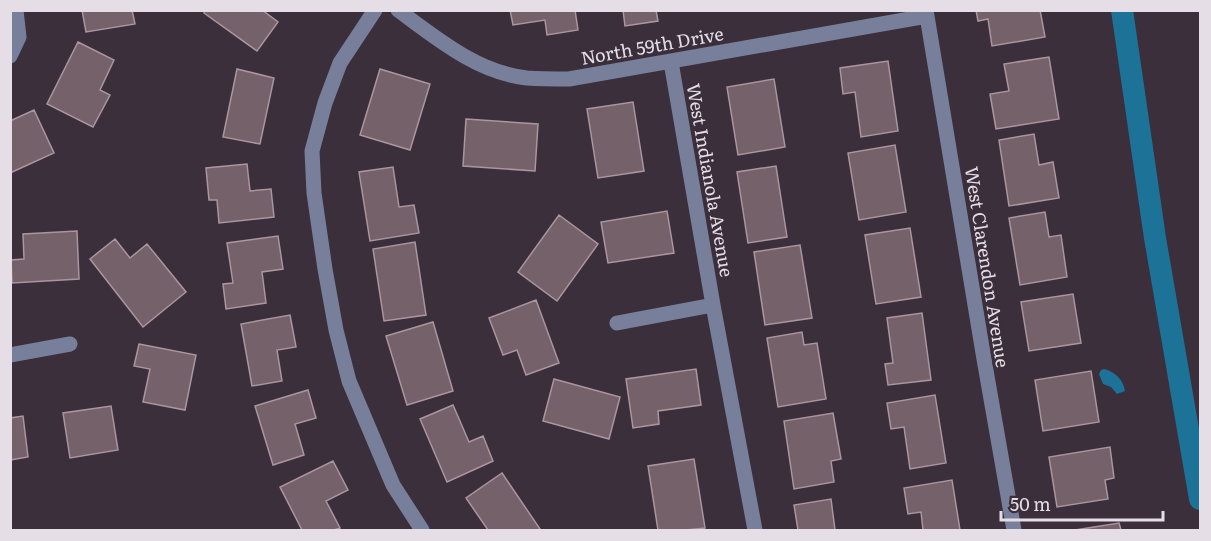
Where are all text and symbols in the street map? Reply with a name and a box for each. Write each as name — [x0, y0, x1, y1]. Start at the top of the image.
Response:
street label: North 59th Drive — [579, 19, 725, 71]
street label: West Indianola Avenue — [681, 81, 741, 279]
street label: West Clarendon Avenue — [959, 165, 1017, 369]
scale bar — [1001, 484, 1163, 522]
text: 50 m — [1010, 490, 1051, 517]

